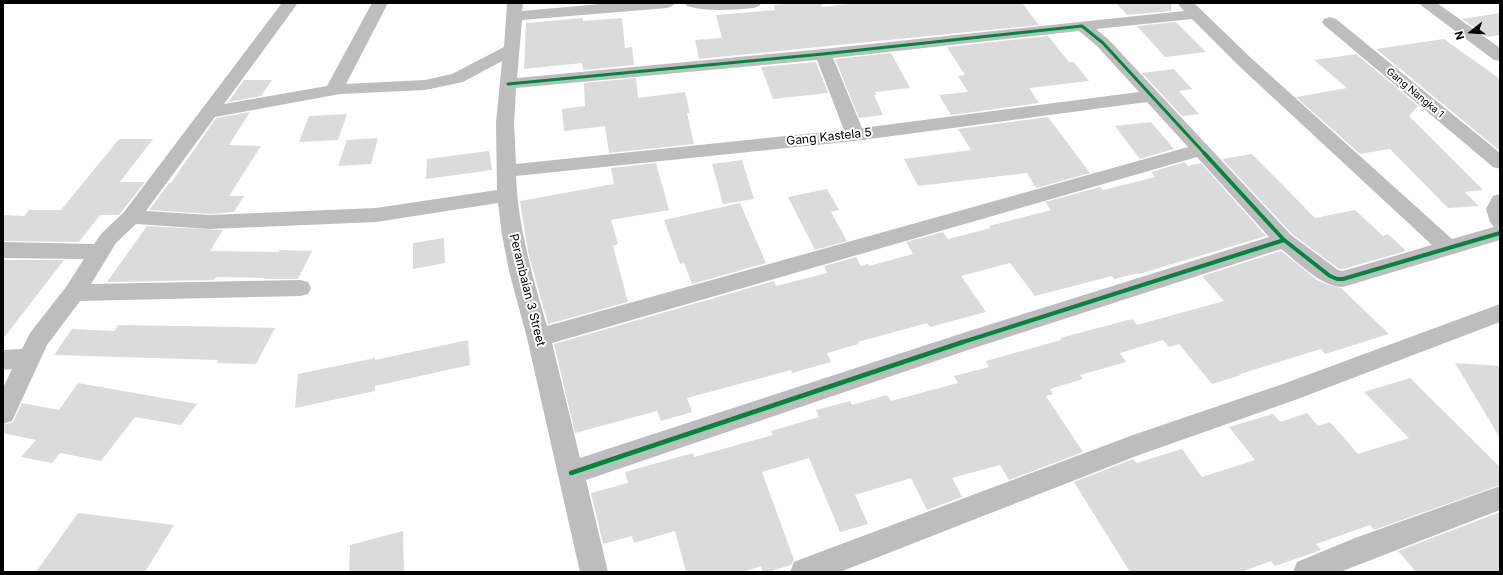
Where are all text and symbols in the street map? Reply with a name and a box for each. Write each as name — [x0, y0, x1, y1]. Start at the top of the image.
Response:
north arrow — [1451, 12, 1491, 52]
text: N — [1452, 29, 1467, 42]
street label: Gang Nangka 1 — [1384, 66, 1446, 120]
street label: Gang Kastela 5 — [786, 125, 872, 149]
street label: Perambaian 3 Street — [506, 232, 548, 348]

